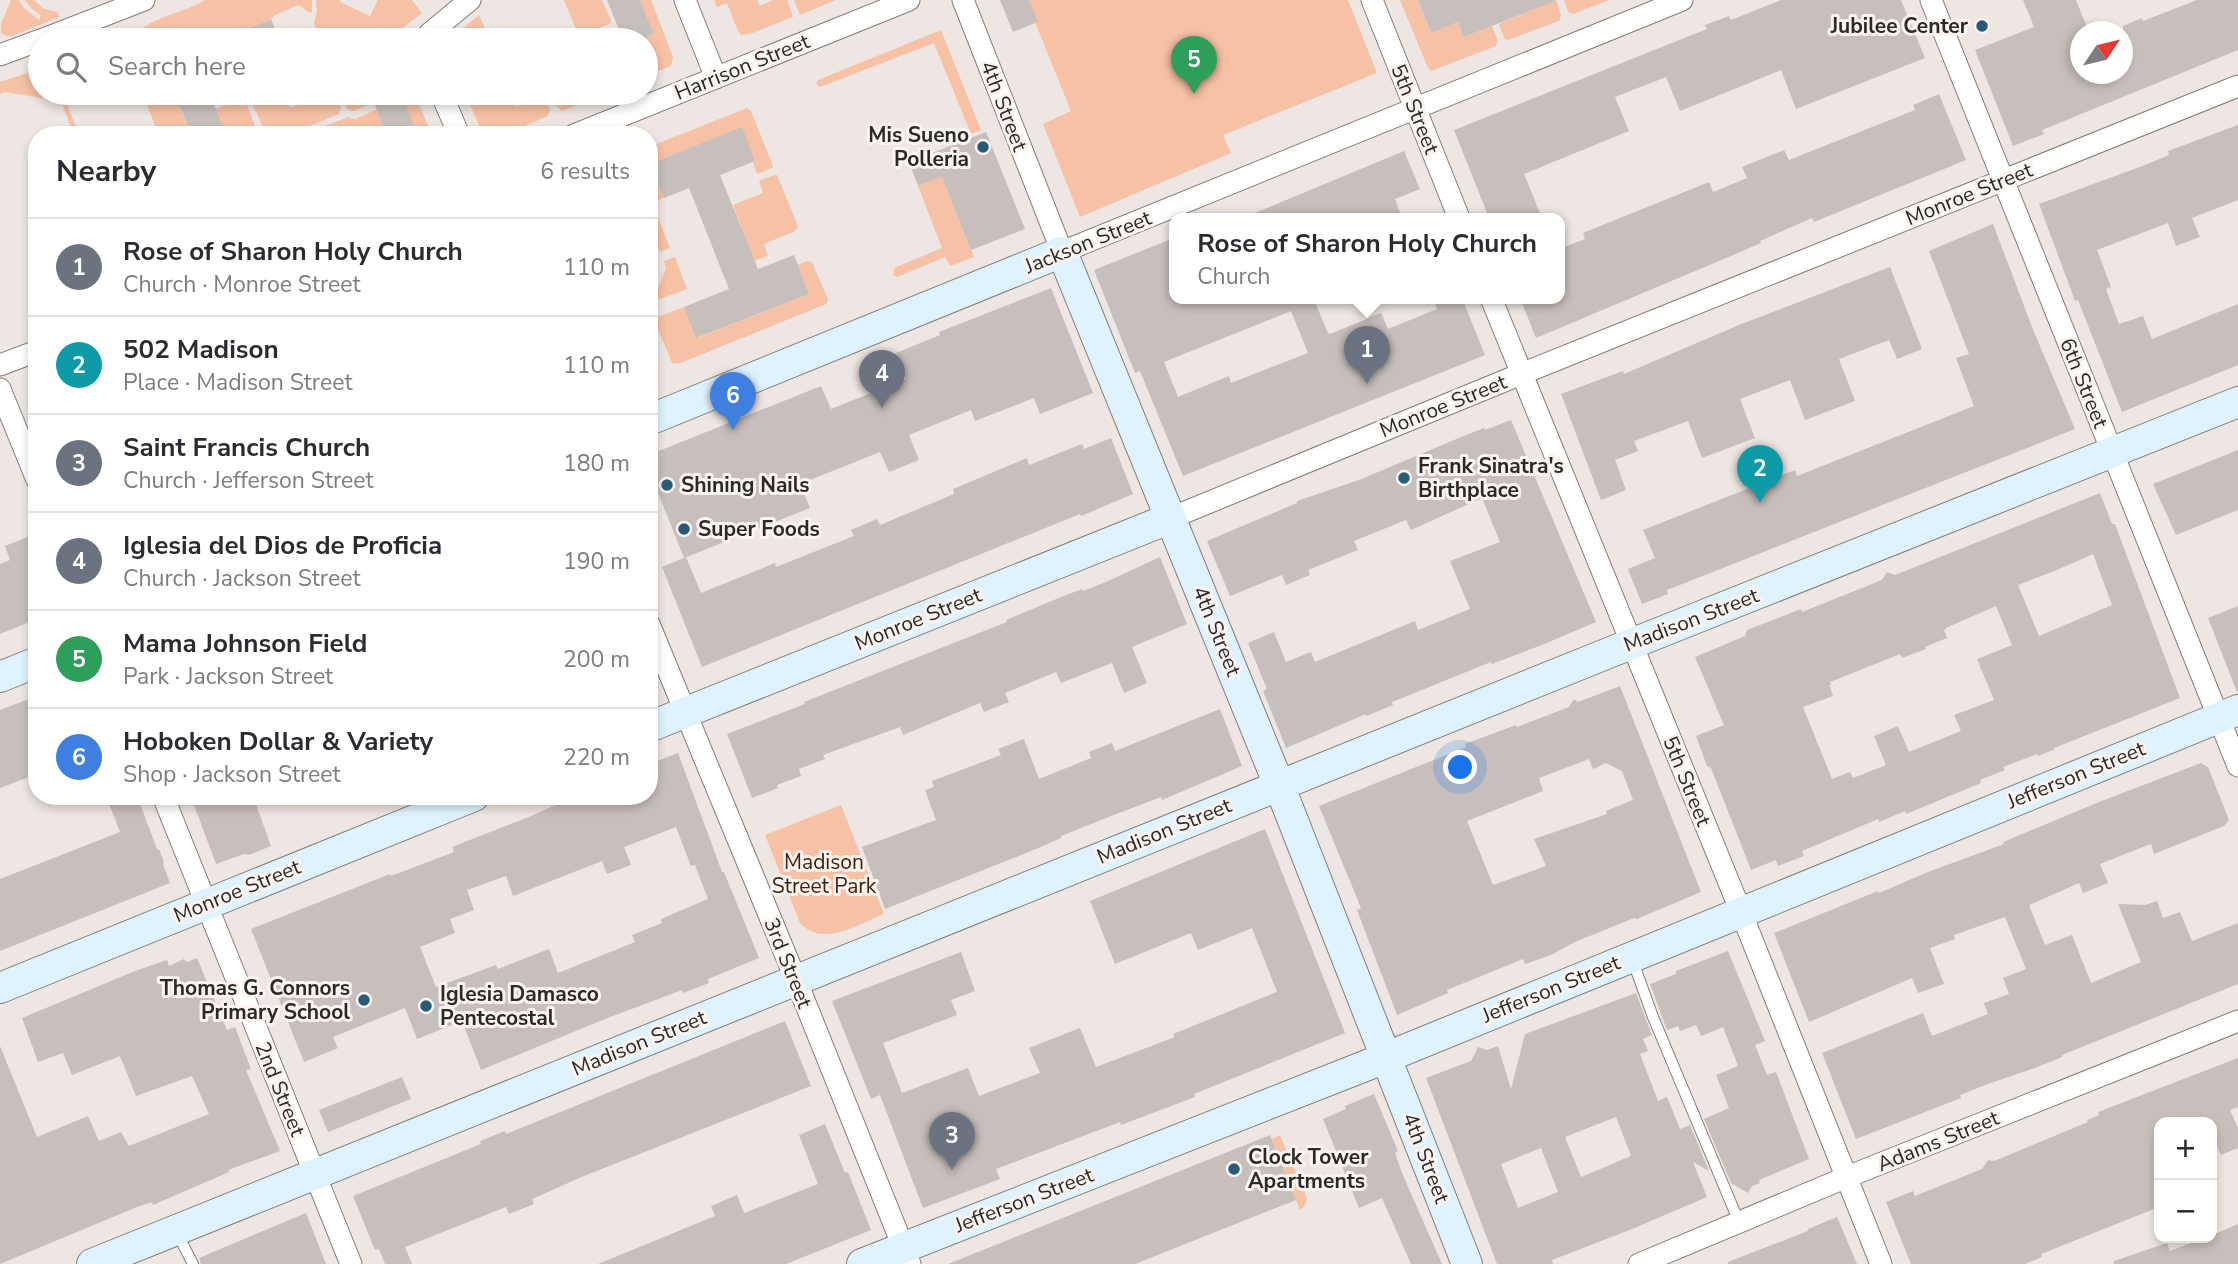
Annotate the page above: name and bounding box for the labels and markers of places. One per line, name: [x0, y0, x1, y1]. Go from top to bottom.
place label: Jubilee Center: [1830, 12, 1969, 40]
marker: Jubilee Center: [1974, 18, 1990, 34]
pin: 5: [1171, 36, 1217, 94]
place label: Mis Sueno Polleria: [868, 121, 969, 173]
marker: Mis Sueno Polleria: [975, 139, 991, 155]
pin: 1: [1344, 326, 1390, 384]
pin: 4: [859, 350, 905, 408]
pin: 6: [710, 372, 756, 430]
pin: 2: [1737, 445, 1783, 503]
place label: Frank Sinatra's Birthplace: [1418, 452, 1564, 504]
marker: Frank Sinatra's Birthplace: [1396, 470, 1412, 486]
place label: Shining Nails: [681, 471, 810, 499]
marker: Shining Nails: [659, 477, 675, 493]
place label: Super Foods: [698, 515, 820, 543]
marker: Super Foods: [676, 521, 692, 537]
place label: Thomas G. Connors Primary School: [160, 974, 350, 1026]
place label: Iglesia Damasco Pentecostal: [440, 980, 599, 1032]
marker: Thomas G. Connors Primary School: [356, 992, 372, 1008]
marker: Iglesia Damasco Pentecostal: [418, 998, 434, 1014]
pin: 3: [929, 1112, 975, 1170]
place label: Clock Tower Apartments: [1248, 1143, 1369, 1195]
marker: Clock Tower Apartments: [1226, 1161, 1242, 1177]

